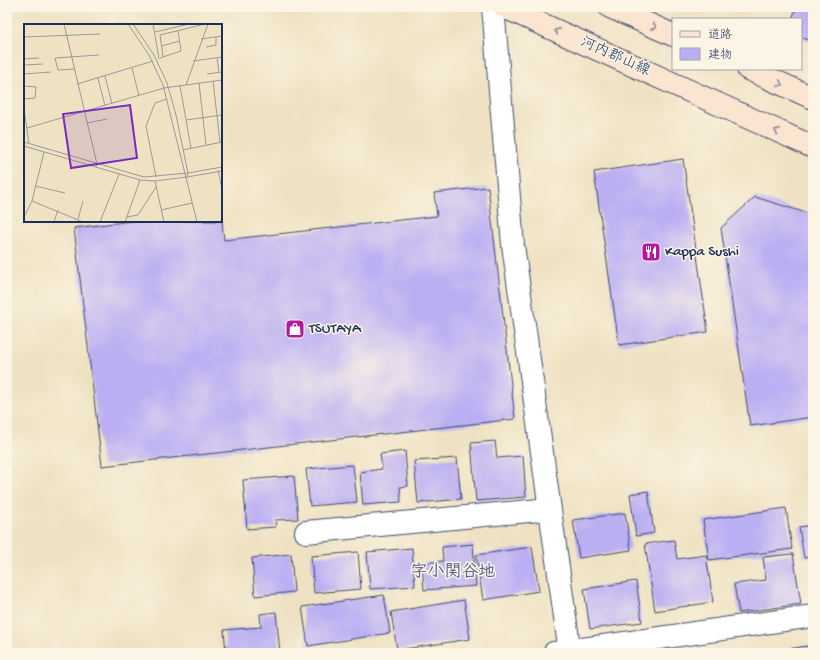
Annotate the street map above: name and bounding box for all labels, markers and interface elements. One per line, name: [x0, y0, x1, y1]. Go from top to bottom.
legend: [672, 18, 802, 70]
one-way arrow: [650, 22, 658, 30]
inset map: [24, 24, 222, 222]
one-way arrow: [554, 28, 562, 36]
text: 道路: [708, 28, 732, 43]
street label: 河内郡山線: [577, 33, 653, 80]
text: 建物: [708, 48, 732, 63]
one-way arrow: [777, 79, 784, 87]
one-way arrow: [774, 128, 782, 136]
restaurant icon: Kappa Sushi: [640, 241, 662, 263]
place label: Kappa Sushi: [665, 243, 739, 261]
shop icon: TSUTAYA: [284, 318, 306, 340]
place label: TSUTAYA: [308, 320, 362, 338]
district label: 字小関谷地: [411, 562, 496, 583]

